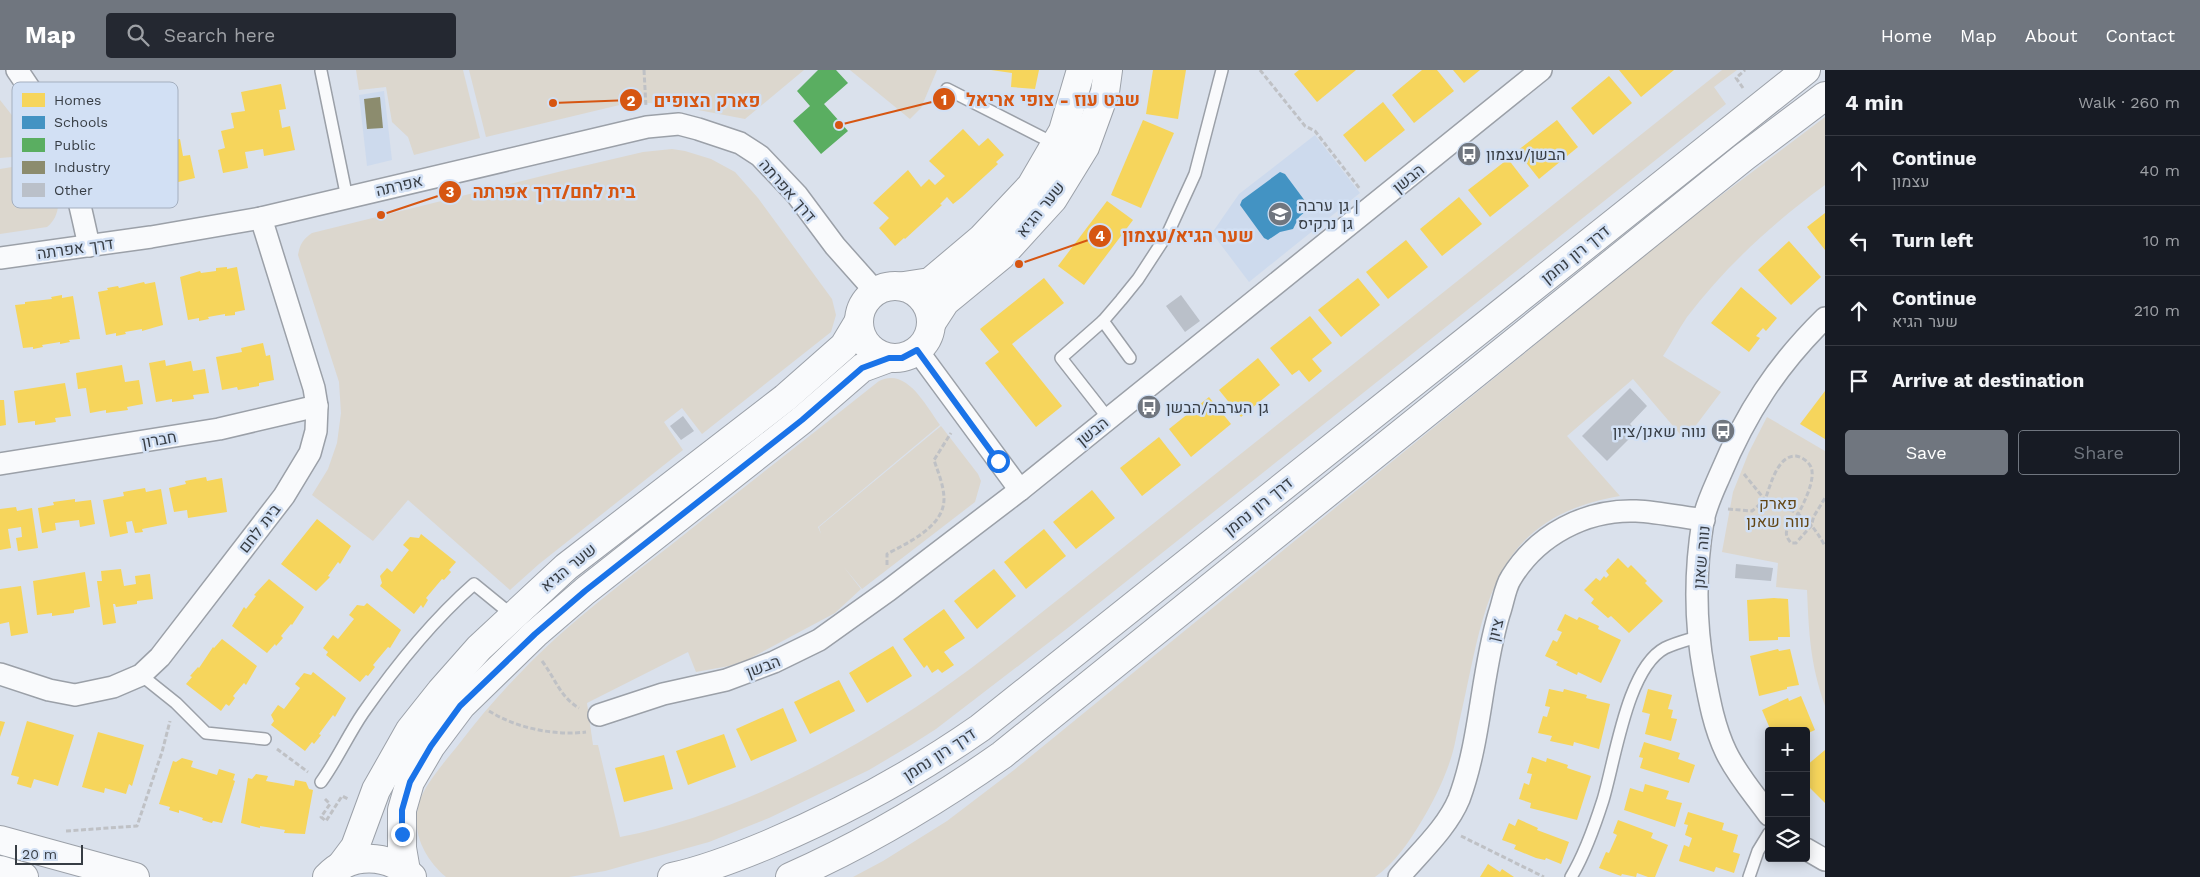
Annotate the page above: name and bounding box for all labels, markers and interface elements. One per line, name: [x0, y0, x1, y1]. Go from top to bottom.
search box: [106, 13, 456, 58]
text: Map: [25, 21, 76, 49]
icon: search: [124, 21, 152, 49]
text: Search here: [164, 24, 275, 47]
text: Home: [1881, 25, 1932, 46]
text: Map: [1960, 25, 1997, 46]
text: About: [2025, 25, 2077, 46]
text: Contact: [2105, 25, 2175, 46]
legend: [12, 82, 178, 208]
callout: שבט עוז - צופי אריאל: [931, 83, 1150, 116]
callout: פארק הצופים: [619, 84, 771, 117]
text: שבט עוז - צופי אריאל: [966, 89, 1140, 110]
text: פארק הצופים: [654, 90, 760, 111]
text: 4 min: [1845, 90, 1903, 115]
text: 1: [941, 91, 947, 109]
text: Homes: [54, 92, 101, 108]
text: 2: [627, 92, 636, 110]
text: Walk · 260 m: [2078, 93, 2180, 112]
text: Schools: [54, 114, 108, 130]
text: Public: [54, 137, 96, 153]
bus stop icon: הבשן/עצמון: [1456, 141, 1482, 167]
place label: הבשן/עצמון: [1486, 145, 1566, 164]
text: Continue: [1892, 147, 1976, 170]
street label: דרך אפרתה: [755, 155, 820, 226]
icon: ahead: [1845, 157, 1873, 185]
text: Industry: [54, 159, 111, 175]
street label: הבשן: [1389, 160, 1428, 197]
text: 40 m: [2140, 161, 2180, 180]
street label: אפרתה: [374, 171, 424, 200]
text: עצמון: [1892, 172, 1929, 191]
callout: בית לחם/דרך אפרתה: [438, 175, 646, 208]
street label: שער הגיא: [1012, 178, 1069, 241]
text: בית לחם/דרך אפרתה: [472, 181, 636, 202]
text: Other: [54, 182, 93, 198]
text: 3: [446, 183, 455, 201]
place label: גן ערבה | גן נרקיס: [1298, 196, 1359, 233]
school or university icon: גן ערבה | גן נרקיס: [1267, 201, 1293, 227]
callout: שער הגיא/עצמון: [1087, 220, 1264, 253]
street label: דרך רון נחמן: [1537, 221, 1613, 288]
text: שער הגיא/עצמון: [1122, 225, 1254, 246]
text: 4: [1095, 227, 1105, 245]
icon: left: [1845, 227, 1873, 255]
text: Turn left: [1892, 229, 1973, 252]
text: 10 m: [2143, 231, 2180, 250]
street label: דרך אפרתה: [36, 234, 115, 263]
text: Continue: [1892, 287, 1976, 310]
icon: ahead: [1845, 297, 1873, 325]
text: 210 m: [2134, 301, 2180, 320]
text: שער הגיא: [1892, 312, 1958, 331]
icon: arrive: [1845, 367, 1873, 395]
text: Arrive at destination: [1892, 369, 2084, 392]
bus stop icon: גן הערבה/הבשן: [1136, 394, 1162, 420]
place label: גן הערבה/הבשן: [1166, 398, 1269, 417]
street label: הבשן: [1073, 413, 1112, 450]
bus stop icon: נווה שאנן/ציון: [1710, 418, 1736, 444]
place label: נווה שאנן/ציון: [1613, 422, 1706, 441]
street label: חברון: [140, 427, 178, 452]
button: Save: [1845, 430, 2008, 475]
button: Share: [2018, 430, 2180, 475]
route start: [987, 450, 1010, 473]
street label: דרך רון נחמן: [1220, 473, 1296, 540]
park label: פארק נווה שאנן: [1746, 494, 1810, 531]
street label: בית לחם: [234, 500, 285, 557]
street label: נווה שאנן: [1689, 525, 1714, 589]
street label: שער הגיא: [537, 539, 600, 596]
street label: ציון: [1483, 616, 1508, 644]
street label: הבשן: [743, 651, 783, 682]
street label: דרך רון נחמן: [900, 724, 979, 785]
map controls: [1765, 727, 1810, 862]
button: +: [1765, 727, 1810, 772]
button: −: [1765, 772, 1810, 817]
button: layers: [1765, 817, 1810, 862]
route end: [391, 823, 414, 846]
scale bar: [15, 842, 82, 865]
text: 20 m: [22, 846, 57, 862]

